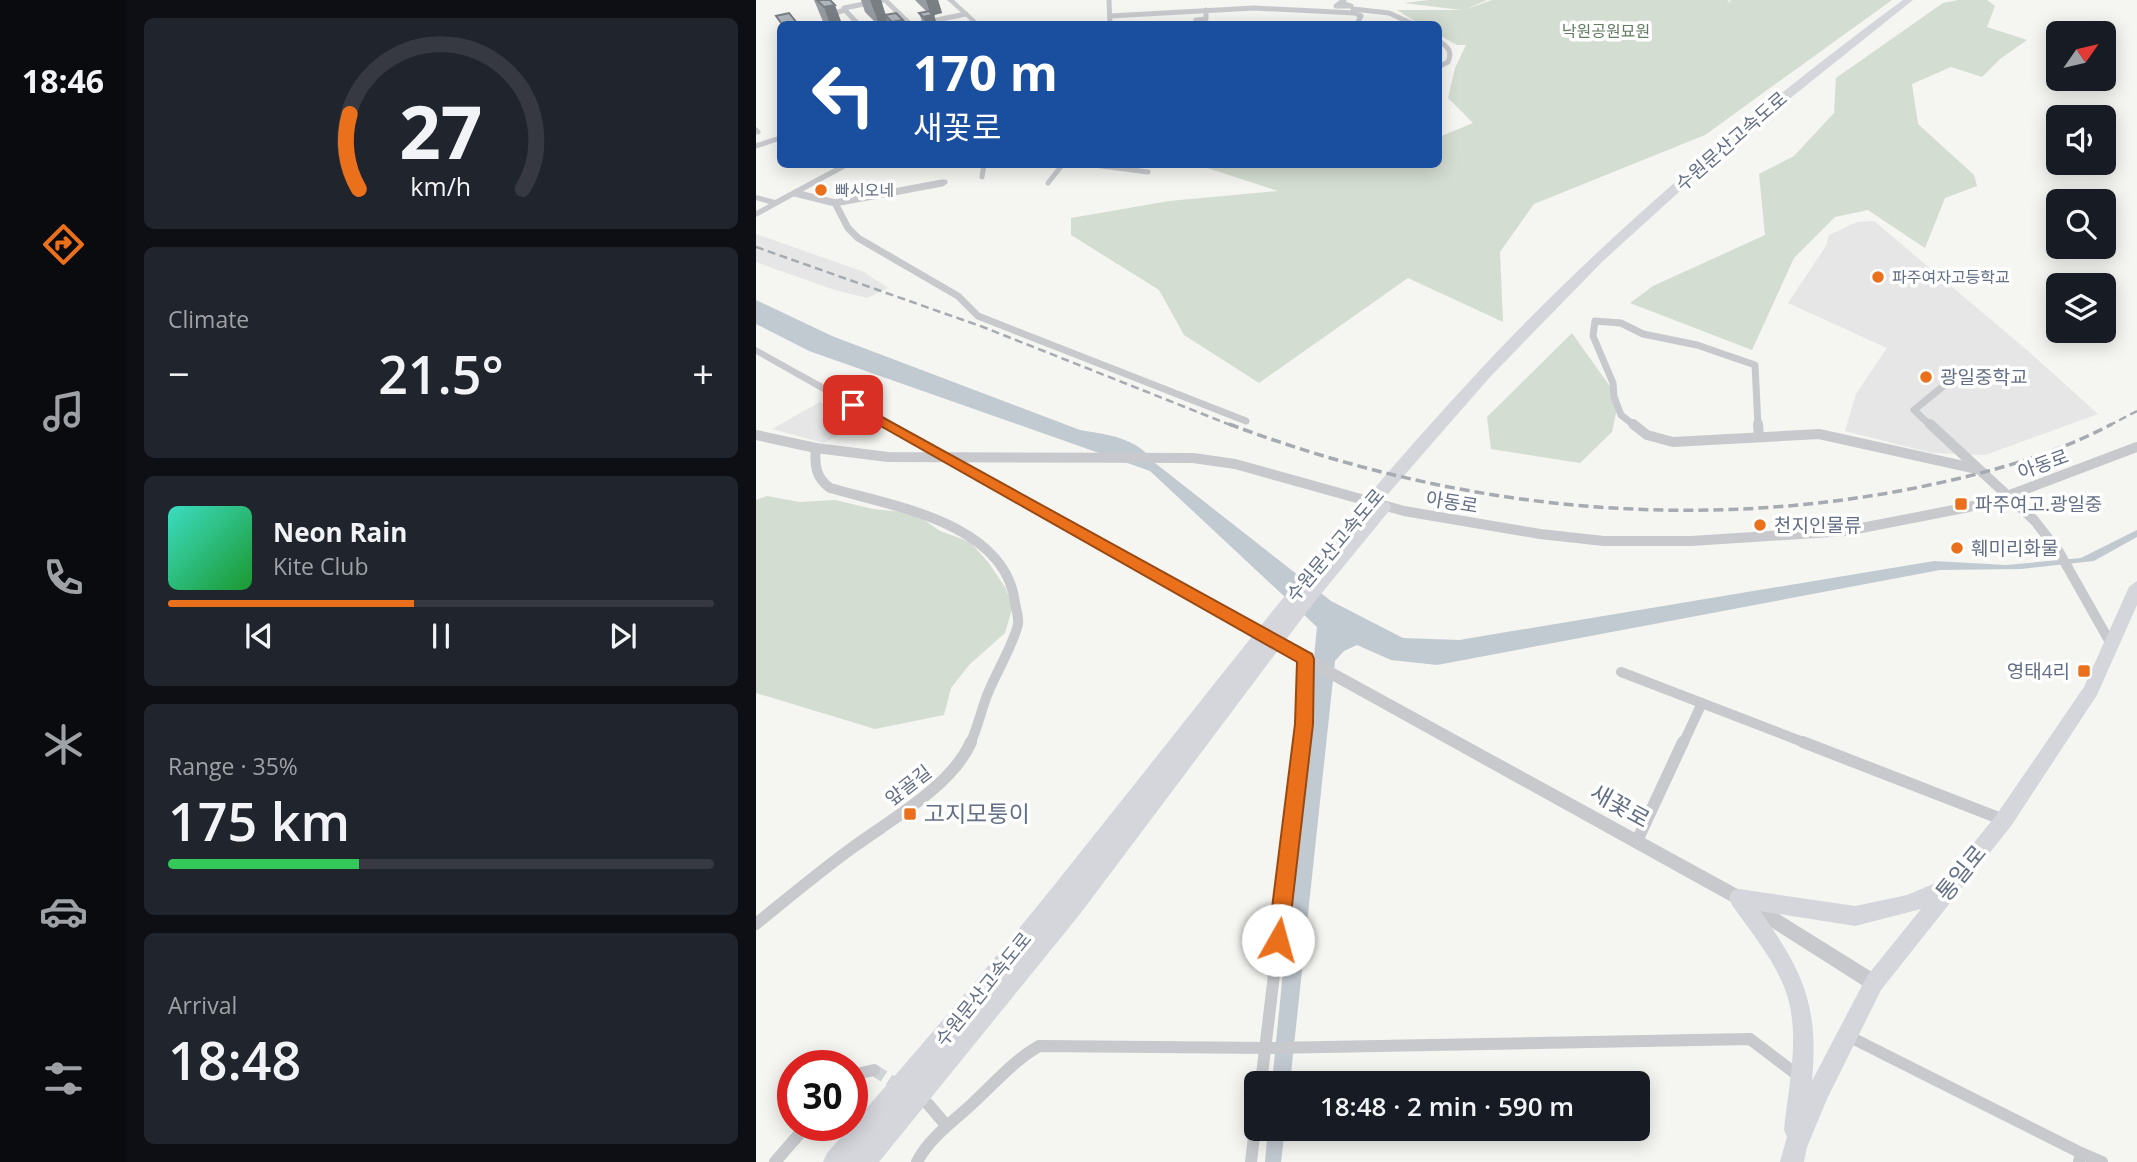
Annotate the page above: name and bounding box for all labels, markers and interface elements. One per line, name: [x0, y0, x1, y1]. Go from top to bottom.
park label: 낙원공원묘원: [1562, 20, 1650, 42]
north arrow: [2046, 21, 2116, 91]
map controls: [2046, 21, 2116, 343]
text: 170 m: [913, 39, 1058, 105]
icon: left: [798, 49, 889, 140]
text: 18:46: [22, 59, 104, 102]
text: 27: [399, 82, 483, 181]
street label: 수원문산고속도로: [1670, 85, 1792, 197]
text: 새꽃로: [913, 105, 1001, 148]
button: sound: [2046, 105, 2116, 175]
text: km/h: [411, 169, 471, 203]
place label: 빠시오네: [835, 179, 894, 201]
marker: 빠시오네: [813, 182, 829, 198]
button: search: [2046, 189, 2116, 259]
icon: directions: [39, 220, 88, 269]
place label: 파주여자고등학교: [1892, 266, 2010, 288]
marker: 파주여자고등학교: [1870, 269, 1886, 285]
button: layers: [2046, 273, 2116, 343]
text: Climate: [168, 303, 249, 335]
text: 21.5°: [378, 338, 504, 409]
text: −: [168, 347, 190, 399]
text: +: [692, 347, 714, 399]
place label: 광일중학교: [1940, 364, 2027, 390]
marker: 광일중학교: [1918, 369, 1934, 385]
pin: [823, 375, 883, 435]
icon: arrive: [834, 386, 872, 424]
icon: music: [39, 387, 88, 436]
street label: 아동로: [2014, 443, 2072, 485]
street label: 수원문산고속도로: [1280, 483, 1390, 607]
street label: 아동로: [1424, 485, 1480, 519]
place label: 파주여고.광일중: [1975, 491, 2102, 517]
marker: 파주여고.광일중: [1953, 496, 1969, 512]
place label: 천지인물류: [1774, 512, 1861, 538]
text: Neon Rain: [273, 514, 407, 550]
marker: 천지인물류: [1752, 517, 1768, 533]
place label: 훼미리화물: [1971, 535, 2058, 561]
marker: 훼미리화물: [1949, 540, 1965, 556]
text: Kite Club: [273, 550, 368, 582]
icon: phone: [39, 553, 88, 602]
icon: previous: [240, 617, 278, 655]
icon: pause: [422, 617, 460, 655]
icon: next: [604, 617, 642, 655]
place label: 영태4리: [2007, 658, 2070, 684]
marker: 영태4리: [2076, 663, 2092, 679]
icon: climate: [39, 720, 88, 769]
text: Range · 35%: [168, 750, 298, 782]
street label: 앞골길: [879, 759, 937, 811]
street label: 새꽃로: [1585, 776, 1656, 835]
text: 175 km: [168, 785, 350, 856]
place label: 고지모퉁이: [924, 797, 1030, 829]
marker: 고지모퉁이: [902, 806, 918, 822]
street label: 통일로: [1928, 838, 1993, 907]
icon: car: [39, 887, 88, 936]
position arrow: [1241, 903, 1315, 977]
street label: 수원문산고속도로: [929, 926, 1037, 1052]
text: Arrival: [168, 989, 237, 1021]
text: 18:48: [168, 1024, 301, 1095]
speed limit sign: 30: [777, 1050, 868, 1141]
icon: filters: [39, 1054, 88, 1103]
text: 18:48 · 2 min · 590 m: [1320, 1088, 1574, 1124]

